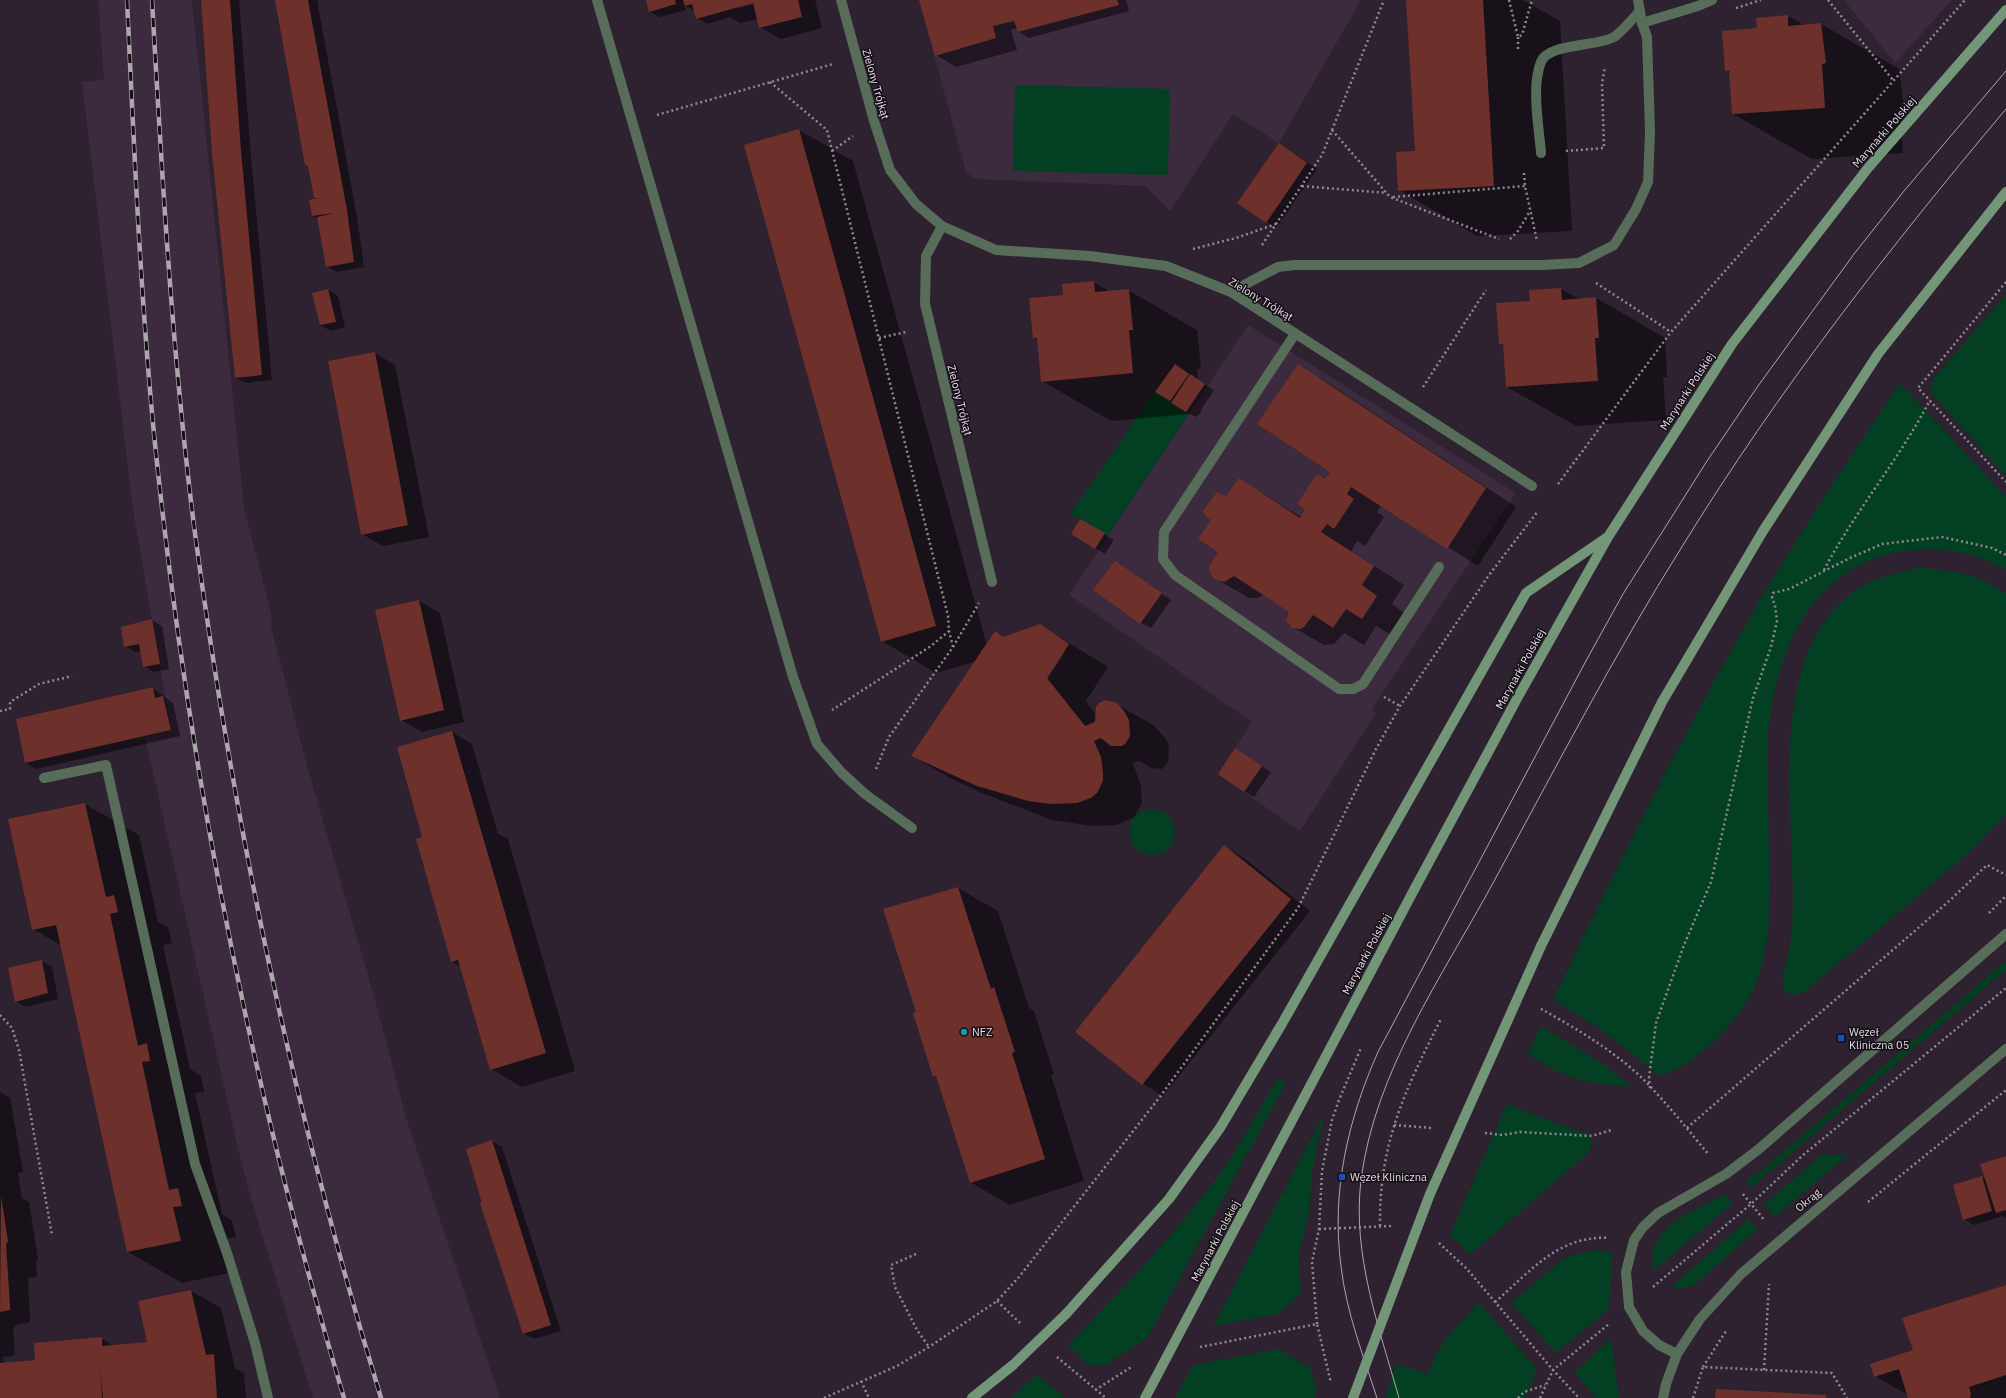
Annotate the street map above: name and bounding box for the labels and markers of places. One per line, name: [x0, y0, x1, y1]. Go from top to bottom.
place label: NFZ: [972, 1025, 992, 1039]
place label: Węzeł Kliniczna 05: [1849, 1025, 1909, 1052]
marker: NFZ: [959, 1027, 969, 1037]
marker: Węzeł Kliniczna 05: [1836, 1033, 1846, 1043]
place label: Węzeł Kliniczna: [1350, 1170, 1427, 1184]
marker: Węzeł Kliniczna: [1337, 1172, 1347, 1182]

